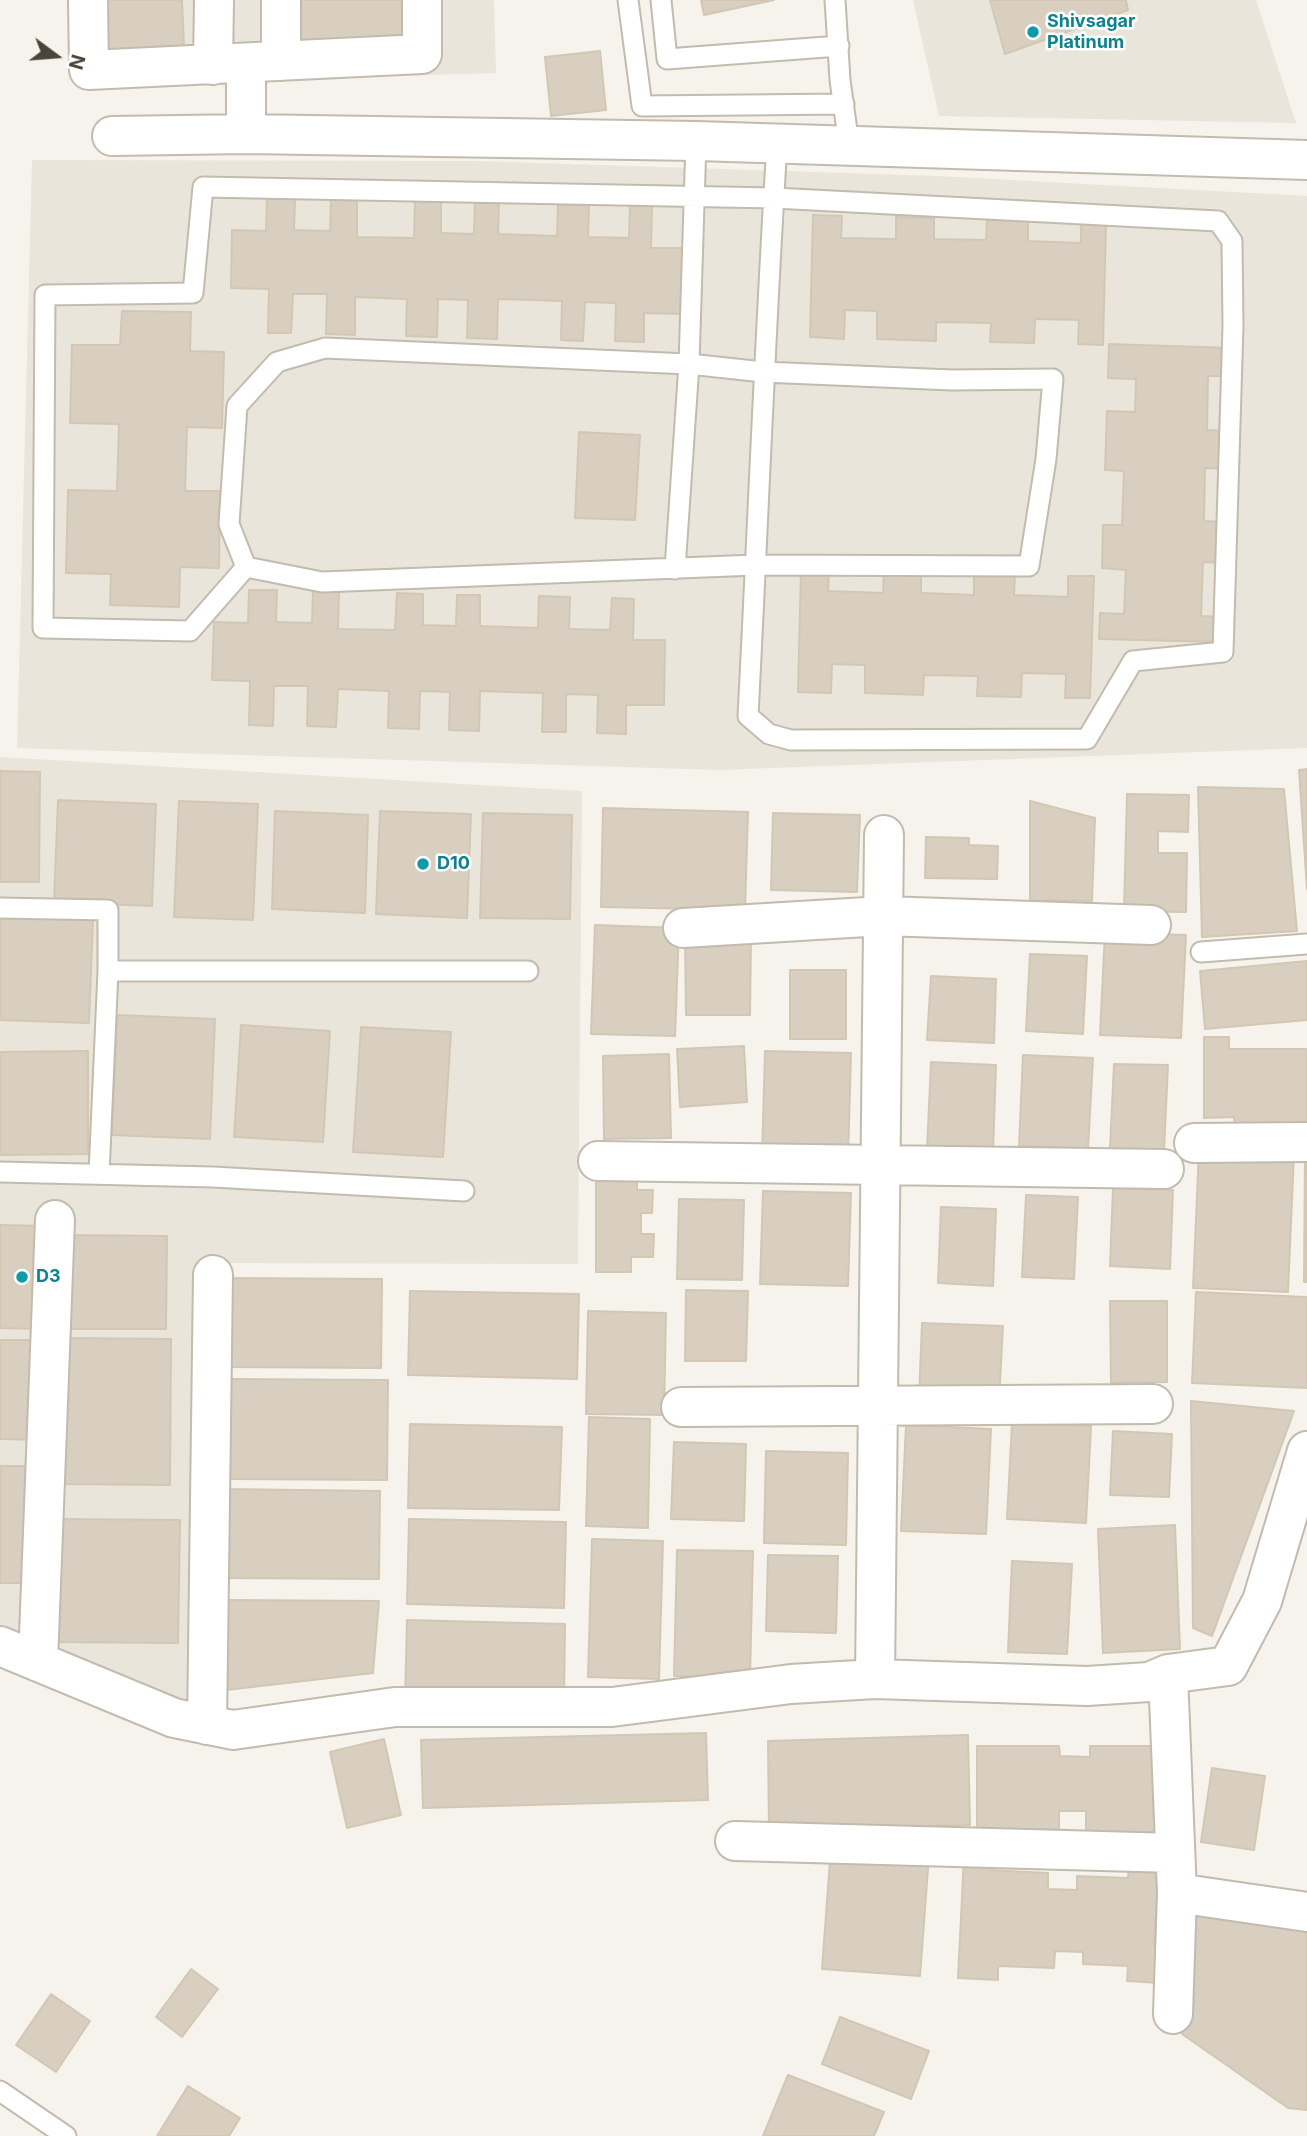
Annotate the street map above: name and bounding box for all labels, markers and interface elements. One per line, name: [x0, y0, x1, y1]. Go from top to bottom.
place label: Shivsagar Platinum: [1047, 11, 1135, 54]
north arrow: [21, 21, 91, 91]
marker: Shivsagar Platinum: [1025, 24, 1041, 40]
text: N: [64, 52, 90, 72]
place label: D10: [437, 853, 470, 875]
marker: D10: [415, 856, 431, 872]
place label: D3: [36, 1266, 61, 1288]
marker: D3: [14, 1269, 30, 1285]

